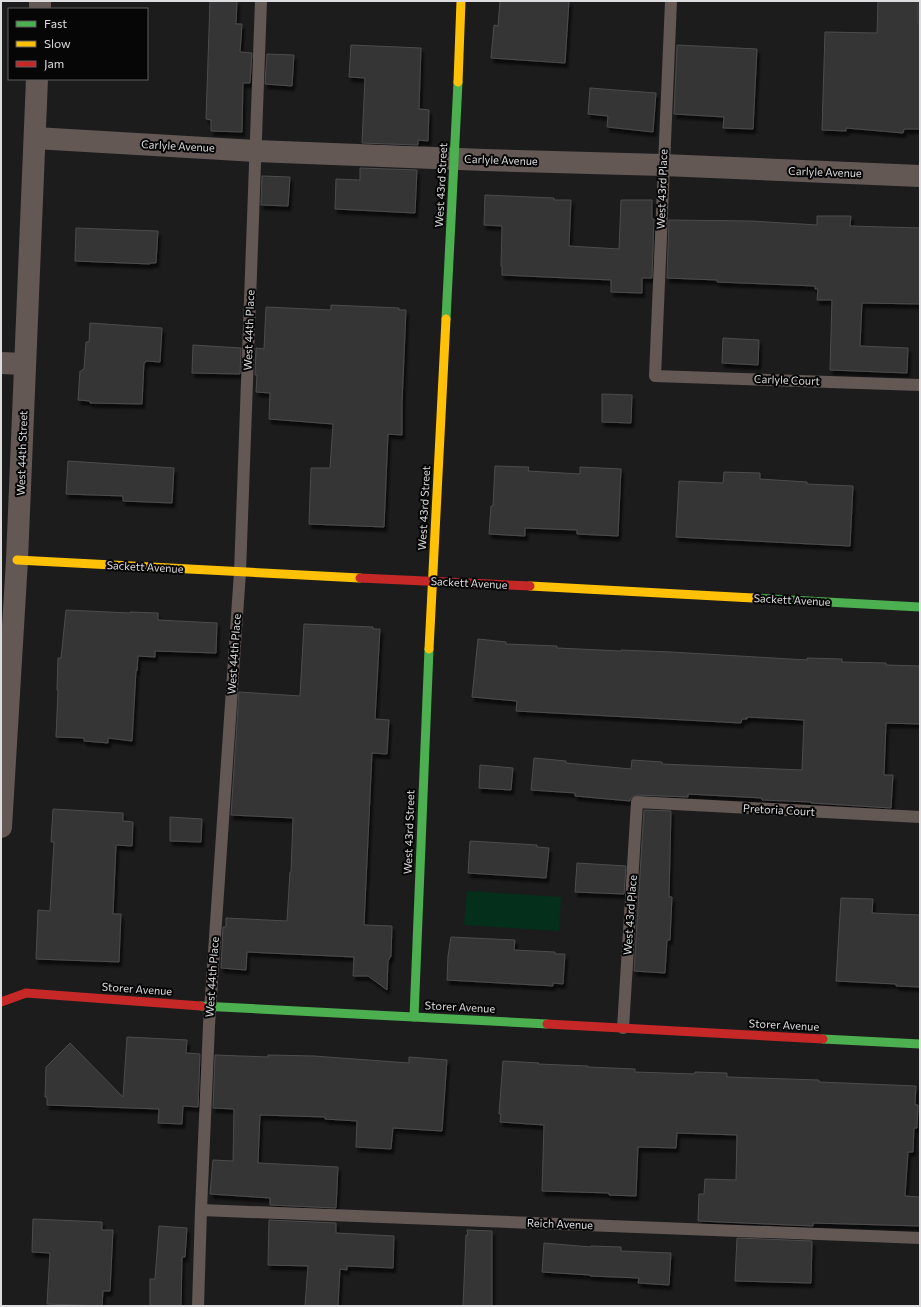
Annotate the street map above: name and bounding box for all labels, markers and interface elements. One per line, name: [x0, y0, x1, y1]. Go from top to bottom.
legend: [8, 8, 148, 80]
text: Fast: [44, 16, 67, 30]
text: Slow: [44, 36, 71, 50]
text: Jam: [44, 56, 64, 71]
street label: Carlyle Avenue: [141, 137, 215, 154]
street label: West 43rd Street: [432, 142, 449, 227]
street label: West 43rd Place: [654, 149, 669, 229]
street label: Carlyle Avenue: [464, 152, 538, 167]
street label: Carlyle Avenue: [788, 164, 862, 179]
street label: West 44th Place: [241, 289, 256, 371]
street label: Carlyle Court: [754, 372, 821, 387]
street label: West 44th Street: [14, 410, 29, 496]
street label: West 43rd Street: [415, 465, 432, 550]
street label: Sackett Avenue: [106, 558, 184, 575]
street label: Sackett Avenue: [430, 574, 508, 591]
street label: Sackett Avenue: [753, 591, 831, 608]
street label: West 44th Place: [224, 613, 243, 695]
street label: West 43rd Street: [401, 789, 416, 874]
street label: Pretoria Court: [743, 801, 816, 818]
street label: West 43rd Place: [620, 874, 639, 955]
street label: West 44th Place: [202, 936, 221, 1018]
street label: Storer Avenue: [101, 980, 173, 997]
street label: Storer Avenue: [424, 998, 496, 1015]
street label: Storer Avenue: [748, 1016, 820, 1033]
street label: Reich Avenue: [527, 1216, 593, 1231]

